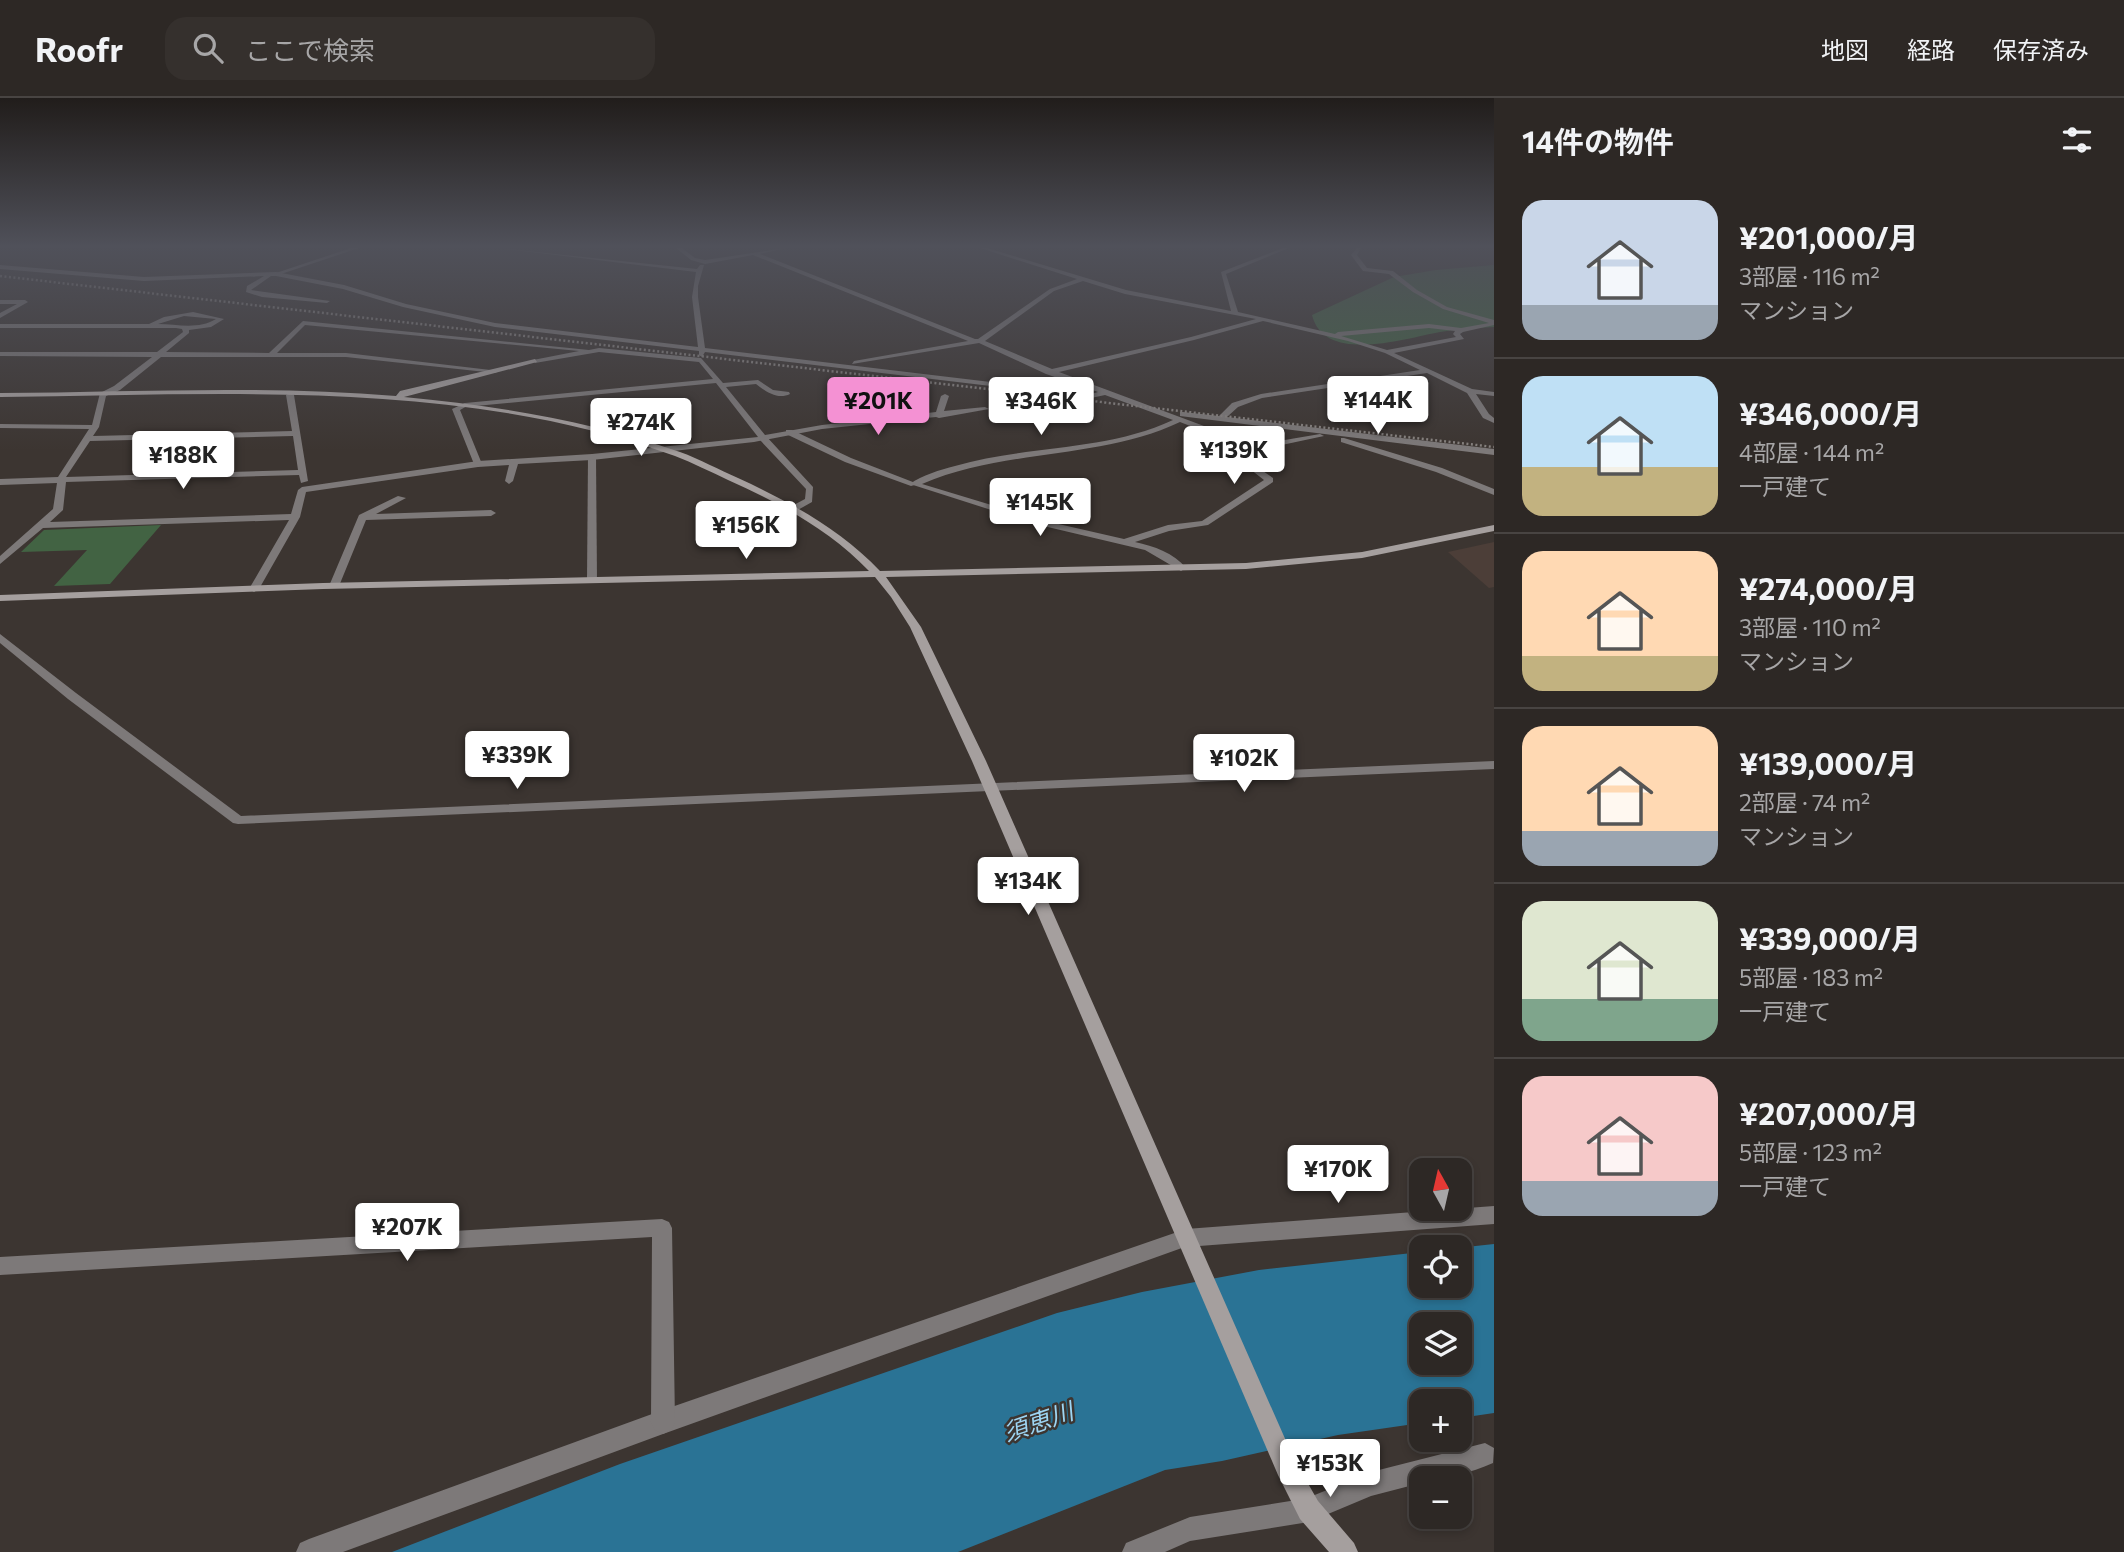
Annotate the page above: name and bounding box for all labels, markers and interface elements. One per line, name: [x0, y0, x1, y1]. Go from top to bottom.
search box: [165, 17, 655, 80]
text: Roofr: [35, 28, 123, 69]
icon: search: [189, 29, 227, 67]
text: ここで検索: [245, 34, 375, 65]
text: 地図: [1821, 35, 1869, 64]
text: 経路: [1907, 35, 1955, 64]
text: 保存済み: [1993, 35, 2089, 64]
icon: filters: [2058, 121, 2096, 159]
text: 14件の物件: [1522, 122, 1674, 159]
text: ¥201,000/月: [1739, 218, 1919, 255]
icon: home: [1578, 228, 1662, 312]
text: 3部屋 · 116 m²: [1739, 262, 1880, 290]
text: マンション: [1739, 296, 1854, 324]
pin: ¥144K: [1329, 376, 1427, 436]
pin: ¥201K: [829, 378, 927, 437]
pin: ¥346K: [992, 378, 1090, 437]
text: ¥144K: [1343, 385, 1413, 413]
text: ¥201K: [843, 386, 913, 414]
text: ¥346K: [1005, 386, 1077, 414]
text: ¥346,000/月: [1739, 394, 1922, 431]
pin: ¥274K: [592, 398, 690, 458]
icon: home: [1578, 404, 1662, 488]
text: ¥274K: [606, 407, 676, 435]
pin: ¥139K: [1185, 426, 1283, 486]
pin: ¥188K: [134, 432, 232, 491]
text: ¥139K: [1200, 435, 1268, 463]
text: 4部屋 · 144 m²: [1739, 438, 1884, 466]
text: ¥188K: [148, 440, 218, 468]
text: 一戸建て: [1739, 472, 1831, 500]
pin: ¥145K: [991, 478, 1089, 538]
text: ¥145K: [1006, 487, 1074, 515]
pin: ¥156K: [697, 502, 795, 561]
text: ¥156K: [712, 510, 780, 538]
text: ¥274,000/月: [1739, 569, 1918, 606]
icon: home: [1578, 579, 1662, 663]
text: 3部屋 · 110 m²: [1739, 613, 1881, 641]
text: マンション: [1739, 647, 1854, 675]
pin: ¥339K: [468, 732, 566, 791]
pin: ¥102K: [1195, 734, 1293, 794]
text: ¥339K: [481, 740, 553, 768]
text: ¥102K: [1209, 743, 1279, 771]
text: ¥139,000/月: [1739, 744, 1917, 781]
icon: home: [1578, 754, 1662, 838]
text: 2部屋 · 74 m²: [1739, 788, 1870, 816]
text: マンション: [1739, 822, 1854, 850]
pin: ¥134K: [979, 858, 1077, 917]
text: ¥134K: [994, 866, 1062, 894]
text: ¥339,000/月: [1739, 919, 1921, 956]
icon: home: [1578, 929, 1662, 1013]
text: 5部屋 · 183 m²: [1739, 963, 1883, 991]
text: 一戸建て: [1739, 997, 1831, 1025]
text: ¥207,000/月: [1739, 1094, 1919, 1131]
icon: home: [1578, 1104, 1662, 1188]
text: 5部屋 · 123 m²: [1739, 1138, 1882, 1166]
pin: ¥170K: [1289, 1146, 1387, 1205]
text: ¥170K: [1304, 1154, 1372, 1182]
north arrow: [1409, 1158, 1472, 1222]
map controls: [1409, 1158, 1472, 1529]
text: 一戸建て: [1739, 1172, 1831, 1200]
pin: ¥207K: [358, 1204, 456, 1263]
text: ¥207K: [371, 1212, 443, 1240]
button: locate: [1409, 1235, 1472, 1298]
button: layers: [1409, 1312, 1472, 1375]
button: +: [1409, 1389, 1472, 1452]
water label: 須恵川: [999, 1395, 1080, 1446]
pin: ¥153K: [1281, 1440, 1379, 1499]
text: ¥153K: [1296, 1448, 1364, 1476]
button: −: [1409, 1466, 1472, 1529]

